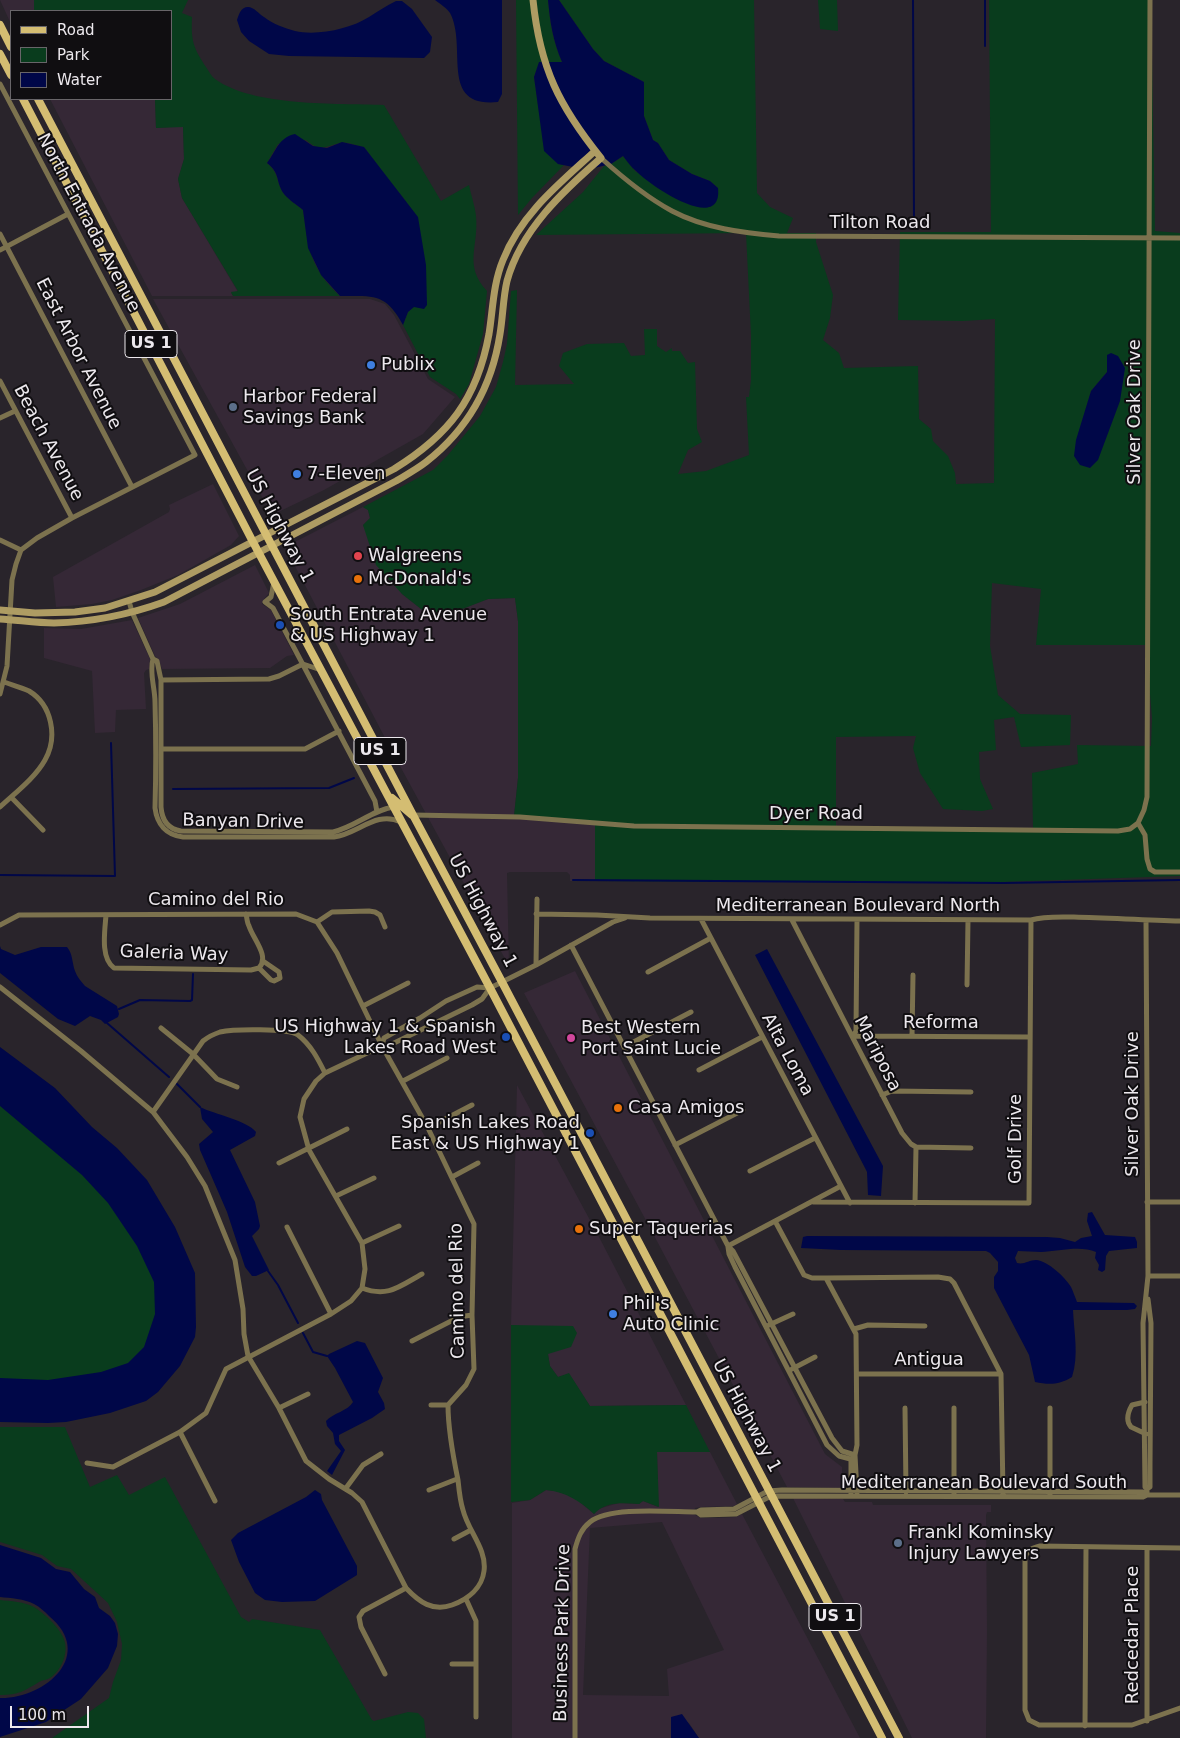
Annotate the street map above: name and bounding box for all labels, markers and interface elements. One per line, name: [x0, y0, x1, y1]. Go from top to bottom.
legend: [10, 10, 172, 100]
text: Road: [57, 21, 95, 39]
text: Park: [57, 46, 89, 64]
text: Water: [57, 71, 101, 89]
street label: North Entrada Avenue: [32, 130, 144, 316]
street label: Tilton Road: [830, 212, 930, 234]
street label: East Arbor Avenue: [31, 275, 125, 433]
road number: US 1: [125, 330, 177, 358]
street label: Silver Oak Drive: [1124, 339, 1146, 485]
place label: Publix: [381, 354, 435, 376]
marker: Publix: [365, 359, 377, 371]
street label: Beach Avenue: [8, 381, 88, 505]
place label: Harbor Federal Savings Bank: [243, 386, 377, 428]
marker: Harbor Federal Savings Bank: [227, 401, 239, 413]
place label: 7-Eleven: [307, 463, 386, 485]
street label: US Highway 1: [240, 466, 318, 586]
marker: 7-Eleven: [291, 468, 303, 480]
place label: Walgreens: [368, 545, 462, 567]
marker: Walgreens: [352, 550, 364, 562]
place label: McDonald's: [368, 568, 471, 590]
marker: McDonald's: [352, 573, 364, 585]
place label: South Entrata Avenue & US Highway 1: [290, 604, 487, 646]
marker: South Entrata Avenue & US Highway 1: [274, 619, 286, 631]
road number: US 1: [354, 738, 406, 764]
street label: Dyer Road: [769, 803, 863, 825]
street label: Banyan Drive: [182, 810, 304, 834]
street label: US Highway 1: [443, 851, 521, 971]
street label: Camino del Rio: [148, 889, 284, 911]
street label: Mediterranean Boulevard North: [716, 895, 1000, 917]
street label: Galeria Way: [119, 941, 229, 967]
street label: Alta Loma: [756, 1010, 818, 1100]
street label: Reforma: [903, 1012, 979, 1034]
street label: Mariposa: [849, 1013, 905, 1095]
place label: US Highway 1 & Spanish Lakes Road West: [274, 1016, 496, 1058]
place label: Best Western Port Saint Lucie: [581, 1017, 721, 1060]
marker: US Highway 1 & Spanish Lakes Road West: [500, 1031, 512, 1043]
street label: Silver Oak Drive: [1122, 1031, 1144, 1177]
marker: Best Western Port Saint Lucie: [565, 1032, 577, 1044]
street label: Golf Drive: [1005, 1094, 1027, 1184]
place label: Casa Amigos: [628, 1097, 744, 1119]
marker: Casa Amigos: [612, 1102, 624, 1114]
place label: Spanish Lakes Road East & US Highway 1: [390, 1112, 580, 1154]
marker: Spanish Lakes Road East & US Highway 1: [584, 1127, 596, 1139]
place label: Super Taquerias: [589, 1218, 733, 1240]
street label: Camino del Rio: [446, 1223, 470, 1359]
marker: Super Taquerias: [573, 1223, 585, 1235]
place label: Phil's Auto Clinic: [623, 1293, 719, 1336]
marker: Phil's Auto Clinic: [607, 1308, 619, 1320]
street label: Antigua: [894, 1349, 964, 1371]
street label: US Highway 1: [707, 1356, 785, 1476]
street label: Mediterranean Boulevard South: [841, 1472, 1127, 1494]
place label: Frankl Kominsky Injury Lawyers: [908, 1522, 1054, 1565]
marker: Frankl Kominsky Injury Lawyers: [892, 1537, 904, 1549]
street label: Business Park Drive: [551, 1544, 575, 1722]
street label: Redcedar Place: [1122, 1566, 1144, 1704]
road number: US 1: [809, 1604, 861, 1630]
scale bar: [12, 1696, 91, 1728]
text: 100 m: [18, 1706, 66, 1724]

